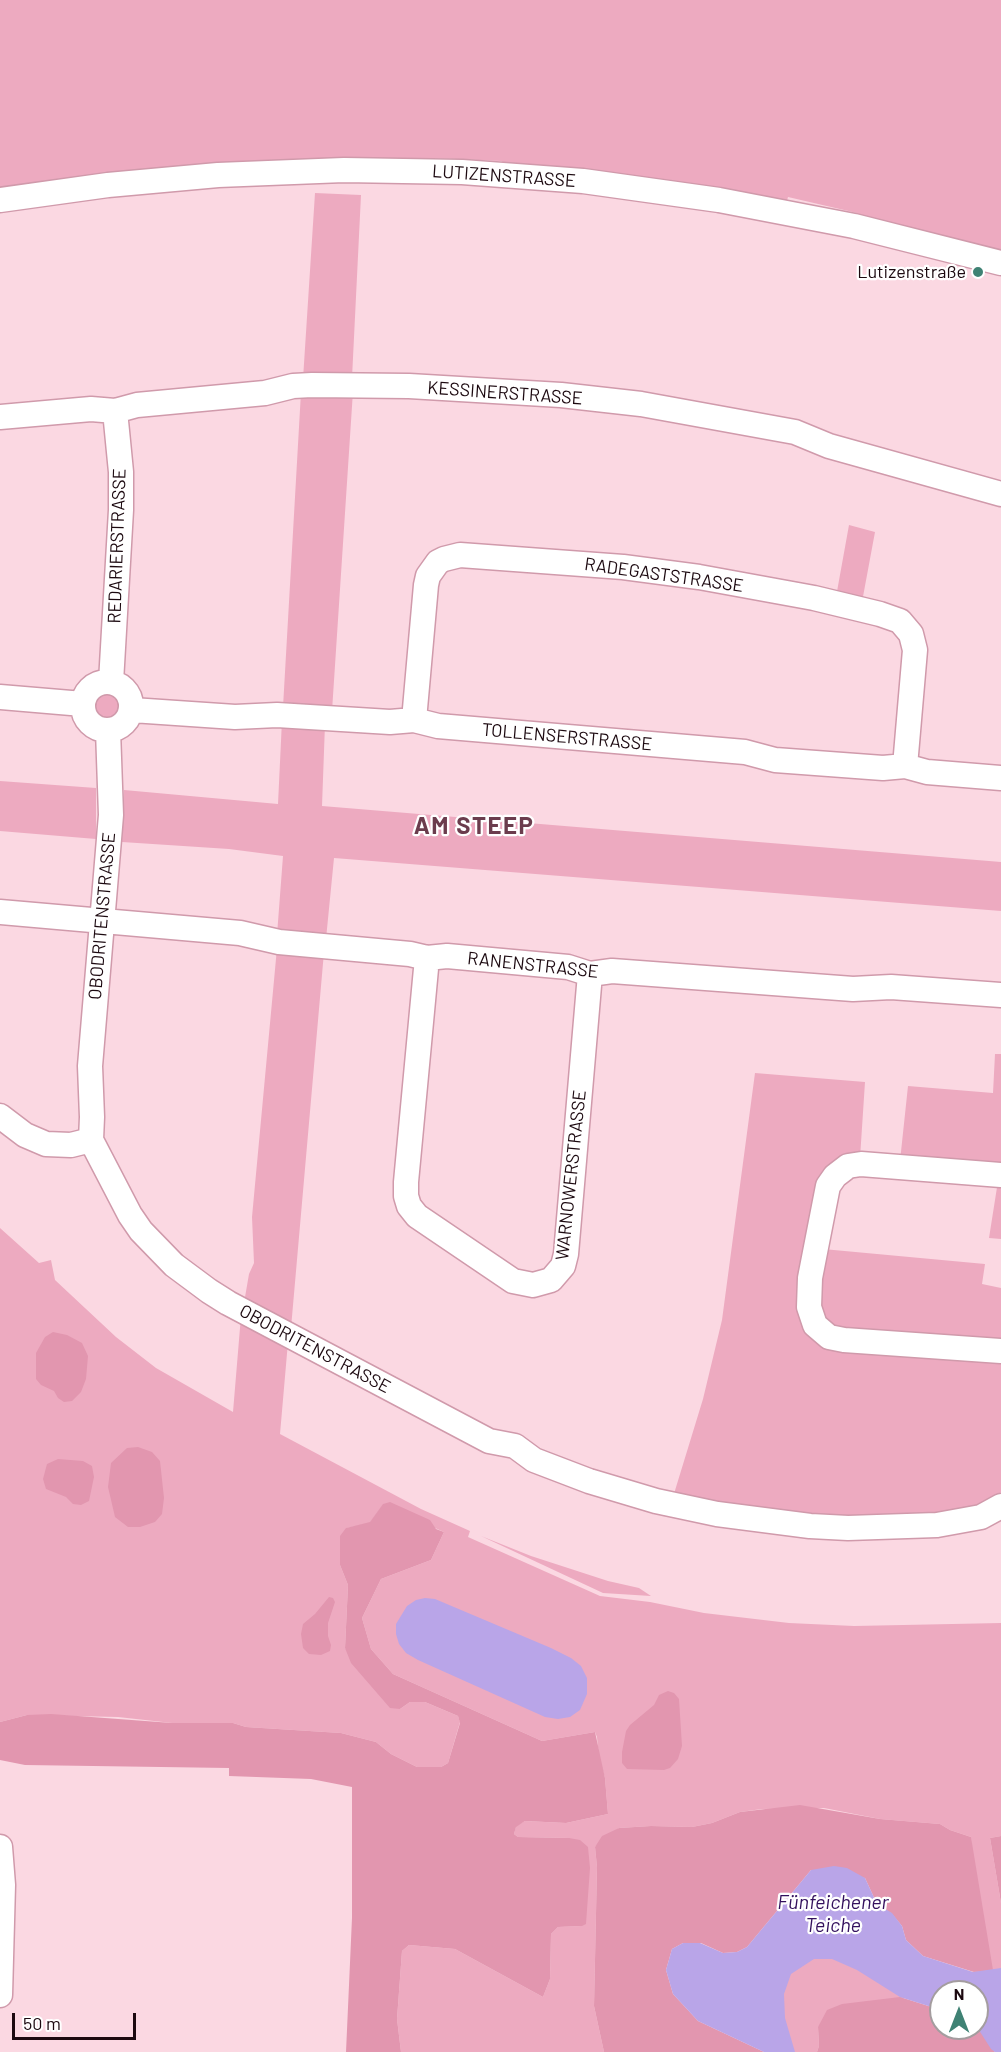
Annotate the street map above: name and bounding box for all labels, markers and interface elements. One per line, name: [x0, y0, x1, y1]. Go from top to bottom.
street label: LUTIZENSTRASSE: [431, 160, 577, 192]
place label: Lutizenstraße: [857, 261, 966, 283]
marker: Lutizenstraße: [971, 265, 985, 279]
street label: KESSINERSTRASSE: [427, 377, 583, 409]
street label: REDARIERSTRASSE: [103, 468, 131, 624]
street label: RADEGASTSTRASSE: [583, 553, 745, 597]
street label: TOLLENSERSTRASSE: [481, 719, 653, 755]
district label: AM STEEP: [414, 812, 534, 840]
street label: OBODRITENSTRASSE: [84, 831, 120, 1001]
street label: RANENSTRASSE: [466, 947, 600, 983]
street label: WARNOWERSTRASSE: [551, 1089, 591, 1261]
street label: OBODRITENSTRASSE: [236, 1300, 394, 1398]
water label: Fünfeichener Teiche: [777, 1890, 889, 1937]
north arrow: [929, 1980, 989, 2040]
text: N: [954, 1984, 964, 2003]
scale bar: [15, 2001, 140, 2039]
text: 50 m: [23, 2012, 61, 2034]

